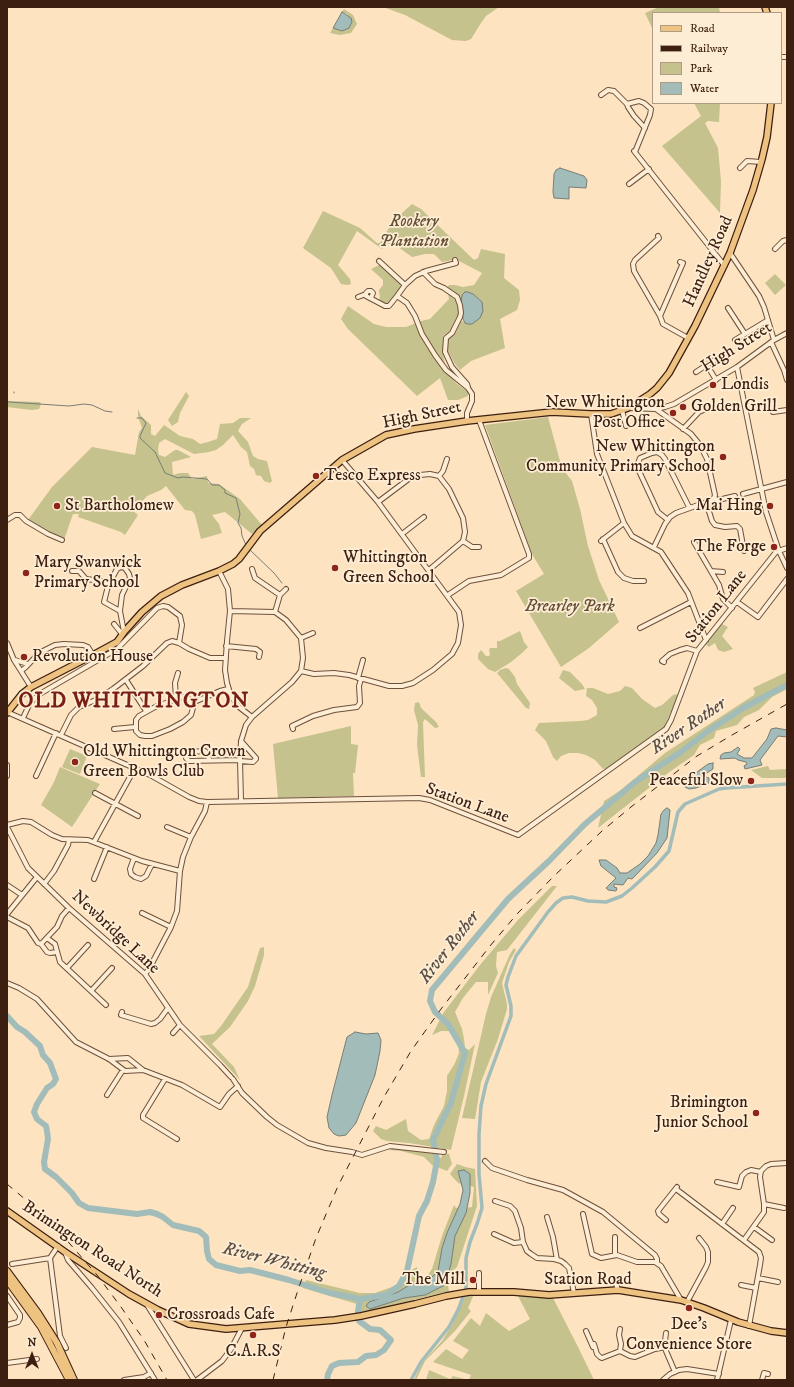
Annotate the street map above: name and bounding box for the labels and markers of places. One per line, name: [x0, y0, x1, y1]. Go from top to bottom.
place label: Londis: [721, 375, 769, 395]
marker: Londis: [708, 380, 718, 390]
place label: New Whittington Post Office: [546, 393, 665, 433]
place label: Golden Grill: [691, 397, 777, 417]
marker: Golden Grill: [678, 402, 688, 412]
marker: New Whittington Post Office: [668, 408, 678, 418]
place label: New Whittington Community Primary School: [526, 437, 715, 477]
marker: New Whittington Community Primary School: [718, 452, 728, 462]
place label: Tesco Express: [324, 466, 421, 486]
marker: Tesco Express: [311, 471, 321, 481]
place label: St Bartholomew: [65, 496, 174, 516]
place label: Mai Hing: [695, 496, 762, 516]
marker: St Bartholomew: [52, 501, 62, 511]
marker: Mai Hing: [765, 501, 775, 511]
place label: The Forge: [694, 537, 766, 557]
marker: The Forge: [769, 542, 779, 552]
place label: Whittington Green School: [343, 548, 434, 588]
place label: Mary Swanwick Primary School: [34, 553, 141, 593]
marker: Whittington Green School: [330, 563, 340, 573]
marker: Mary Swanwick Primary School: [21, 568, 31, 578]
place label: Revolution House: [32, 647, 153, 667]
marker: Revolution House: [19, 652, 29, 662]
place label: Old Whittington Crown Green Bowls Club: [83, 742, 246, 782]
marker: Old Whittington Crown Green Bowls Club: [70, 757, 80, 767]
place label: Peaceful Slow: [649, 771, 743, 791]
marker: Peaceful Slow: [746, 776, 756, 786]
place label: Brimington Junior School: [655, 1093, 748, 1133]
marker: Brimington Junior School: [751, 1108, 761, 1118]
place label: The Mill: [402, 1270, 465, 1290]
marker: The Mill: [468, 1275, 478, 1285]
marker: Dee's Convenience Store: [684, 1303, 694, 1313]
place label: Crossroads Cafe: [167, 1305, 275, 1325]
marker: Crossroads Cafe: [154, 1310, 164, 1320]
place label: Dee's Convenience Store: [626, 1315, 752, 1355]
marker: C.A.R.S: [248, 1330, 258, 1340]
place label: C.A.R.S: [225, 1342, 281, 1362]

